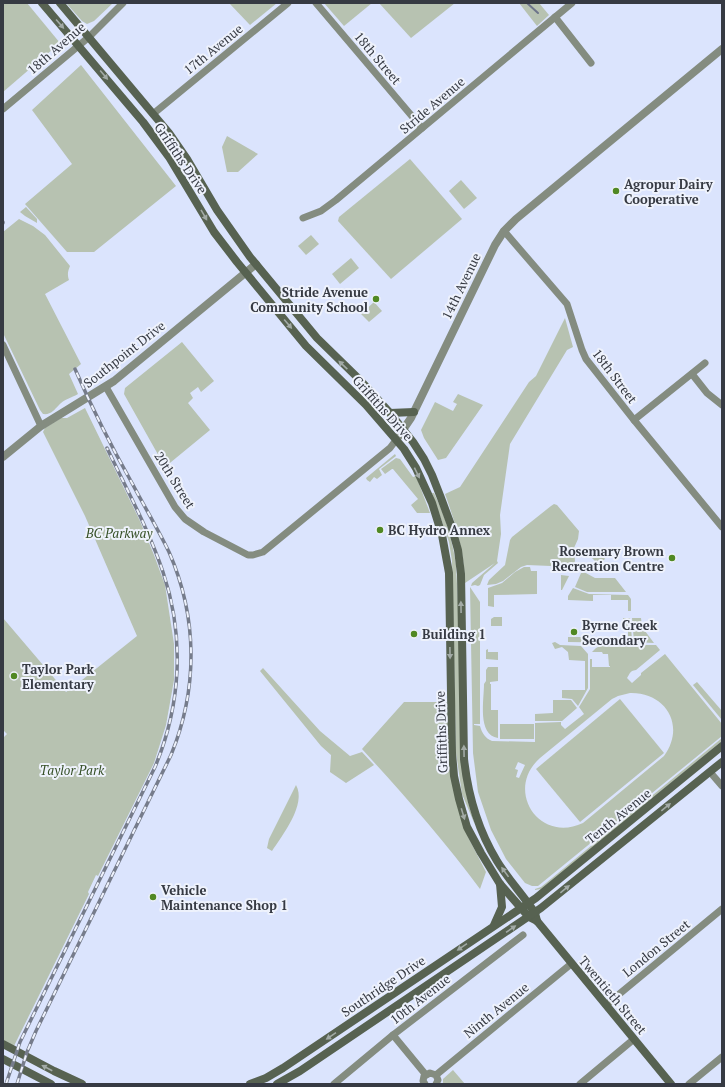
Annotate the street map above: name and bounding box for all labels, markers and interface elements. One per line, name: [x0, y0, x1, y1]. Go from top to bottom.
street label: 18th Avenue: [23, 18, 89, 78]
one-way arrow: [56, 19, 65, 30]
street label: 17th Avenue: [180, 20, 246, 78]
street label: 18th Street: [350, 28, 406, 88]
one-way arrow: [99, 70, 108, 81]
street label: Stride Avenue: [396, 72, 468, 138]
street label: Griffiths Drive: [151, 119, 211, 197]
place label: Agropur Dairy Cooperative: [624, 175, 714, 208]
marker: Agropur Dairy Cooperative: [611, 186, 621, 196]
one-way arrow: [200, 209, 207, 221]
street label: 14th Avenue: [437, 250, 485, 322]
place label: Stride Avenue Community School: [250, 283, 368, 316]
marker: Stride Avenue Community School: [371, 294, 381, 304]
street label: Southpoint Drive: [79, 316, 169, 392]
one-way arrow: [284, 319, 292, 330]
street label: 18th Street: [589, 345, 642, 407]
one-way arrow: [338, 360, 348, 370]
street label: Griffiths Drive: [349, 371, 417, 445]
street label: 20th Street: [150, 448, 200, 512]
one-way arrow: [414, 467, 421, 478]
place label: BC Hydro Annex: [388, 521, 491, 539]
park label: BC Parkway: [85, 524, 153, 542]
marker: BC Hydro Annex: [375, 525, 385, 535]
place label: Rosemary Brown Recreation Centre: [552, 542, 665, 575]
marker: Rosemary Brown Recreation Centre: [667, 553, 677, 563]
one-way arrow: [458, 601, 465, 613]
place label: Byrne Creek Secondary: [582, 616, 658, 649]
place label: Building 1: [422, 625, 486, 643]
marker: Byrne Creek Secondary: [569, 627, 579, 637]
marker: Building 1: [409, 629, 419, 639]
one-way arrow: [447, 647, 453, 660]
place label: Taylor Park Elementary: [22, 660, 95, 693]
marker: Taylor Park Elementary: [9, 671, 19, 681]
street label: Griffiths Drive: [431, 691, 451, 773]
one-way arrow: [461, 744, 467, 757]
park label: Taylor Park: [40, 761, 105, 779]
street label: Tenth Avenue: [581, 784, 655, 848]
one-way arrow: [661, 803, 672, 812]
one-way arrow: [460, 808, 466, 820]
one-way arrow: [501, 867, 509, 877]
place label: Vehicle Maintenance Shop 1: [161, 881, 288, 914]
one-way arrow: [560, 884, 571, 893]
marker: Vehicle Maintenance Shop 1: [148, 892, 158, 902]
street label: London Street: [618, 915, 694, 981]
one-way arrow: [506, 925, 516, 933]
one-way arrow: [457, 943, 467, 951]
street label: Southridge Drive: [337, 951, 429, 1021]
street label: Twentieth Street: [575, 952, 651, 1038]
street label: 10th Avenue: [386, 970, 454, 1028]
street label: Ninth Avenue: [460, 978, 532, 1042]
one-way arrow: [326, 1032, 336, 1040]
one-way arrow: [41, 1064, 52, 1071]

